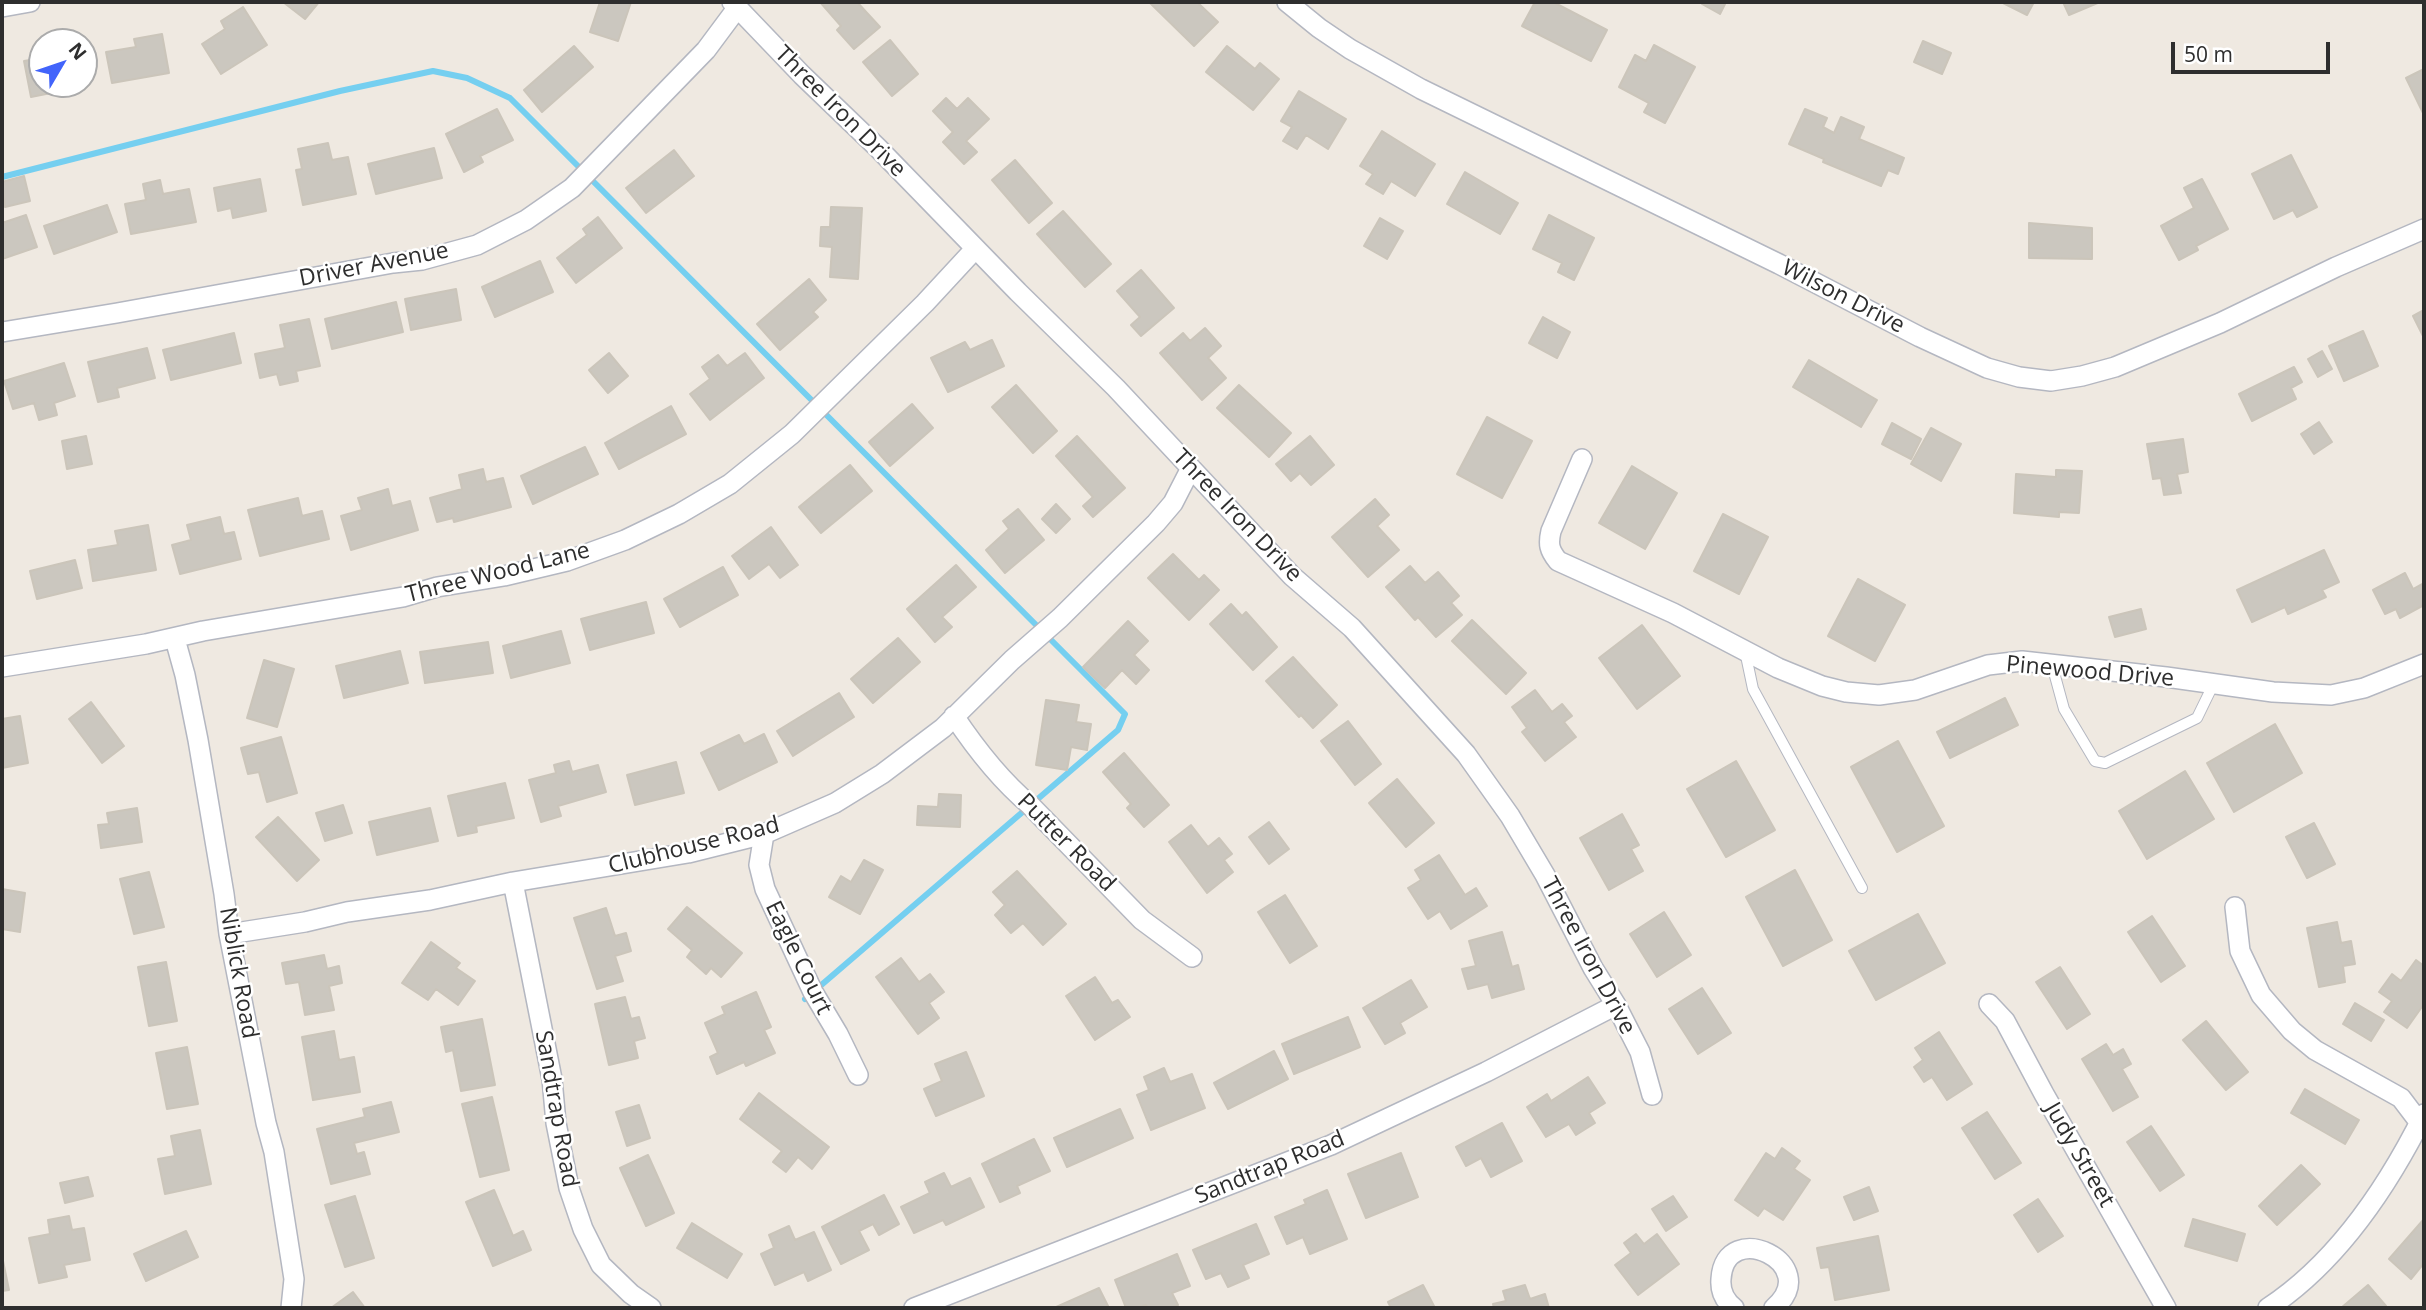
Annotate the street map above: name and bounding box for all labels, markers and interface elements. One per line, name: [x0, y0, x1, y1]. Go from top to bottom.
north arrow: [28, 28, 98, 98]
scale bar: [2174, 28, 2333, 72]
text: N: [63, 37, 93, 65]
text: 50 m: [2184, 40, 2233, 68]
street label: Three Iron Drive: [769, 41, 911, 183]
street label: Driver Avenue: [297, 237, 451, 293]
street label: Wilson Drive: [1777, 254, 1909, 340]
street label: Three Iron Drive: [1167, 444, 1307, 588]
street label: Three Wood Lane: [403, 537, 593, 609]
street label: Pinewood Drive: [2005, 651, 2175, 693]
street label: Putter Road: [1011, 788, 1121, 898]
street label: Clubhouse Road: [606, 811, 782, 881]
street label: Three Iron Drive: [1535, 873, 1641, 1039]
street label: Eagle Court: [759, 897, 837, 1019]
street label: Niblick Road: [213, 905, 263, 1041]
street label: Sandtrap Road: [529, 1028, 583, 1190]
street label: Judy Street: [2038, 1098, 2120, 1212]
street label: Sandtrap Road: [1191, 1125, 1349, 1211]

